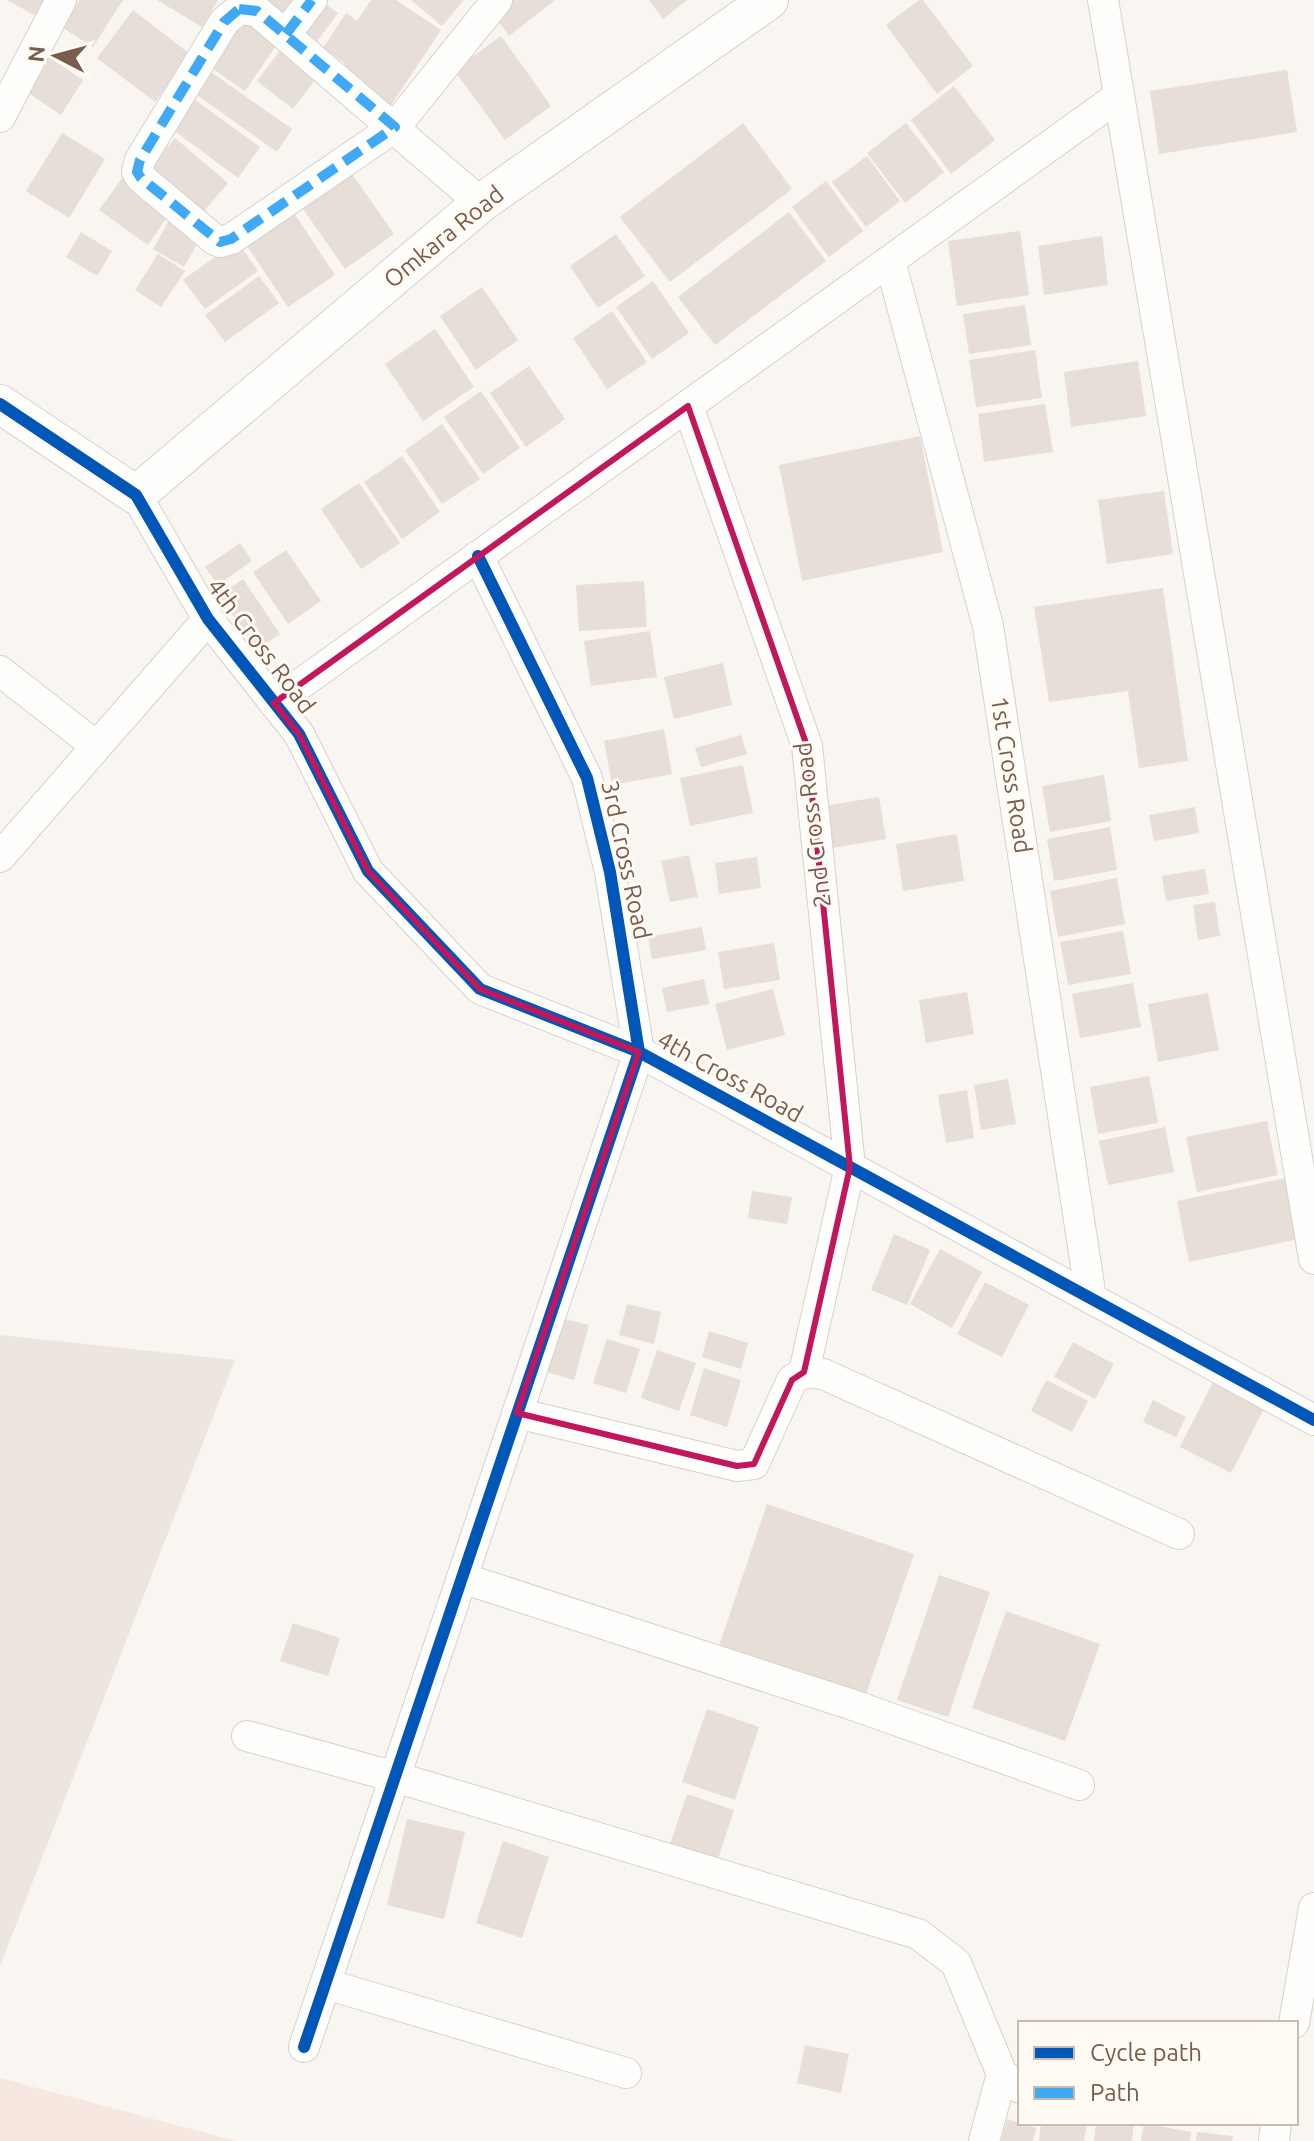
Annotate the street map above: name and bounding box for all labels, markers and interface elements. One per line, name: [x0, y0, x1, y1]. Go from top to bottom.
north arrow: [16, 16, 96, 96]
text: N: [22, 44, 49, 63]
street label: Omkara Road: [378, 180, 509, 293]
street label: 4th Cross Road: [202, 573, 321, 718]
street label: 1st Cross Road: [986, 695, 1037, 855]
street label: 2nd Cross Road: [789, 741, 836, 909]
street label: 3rd Cross Road: [596, 778, 656, 942]
street label: 4th Cross Road: [653, 1026, 807, 1128]
legend: [1018, 2021, 1298, 2125]
text: Cycle path: [1090, 2039, 1202, 2066]
text: Path: [1090, 2079, 1140, 2106]

